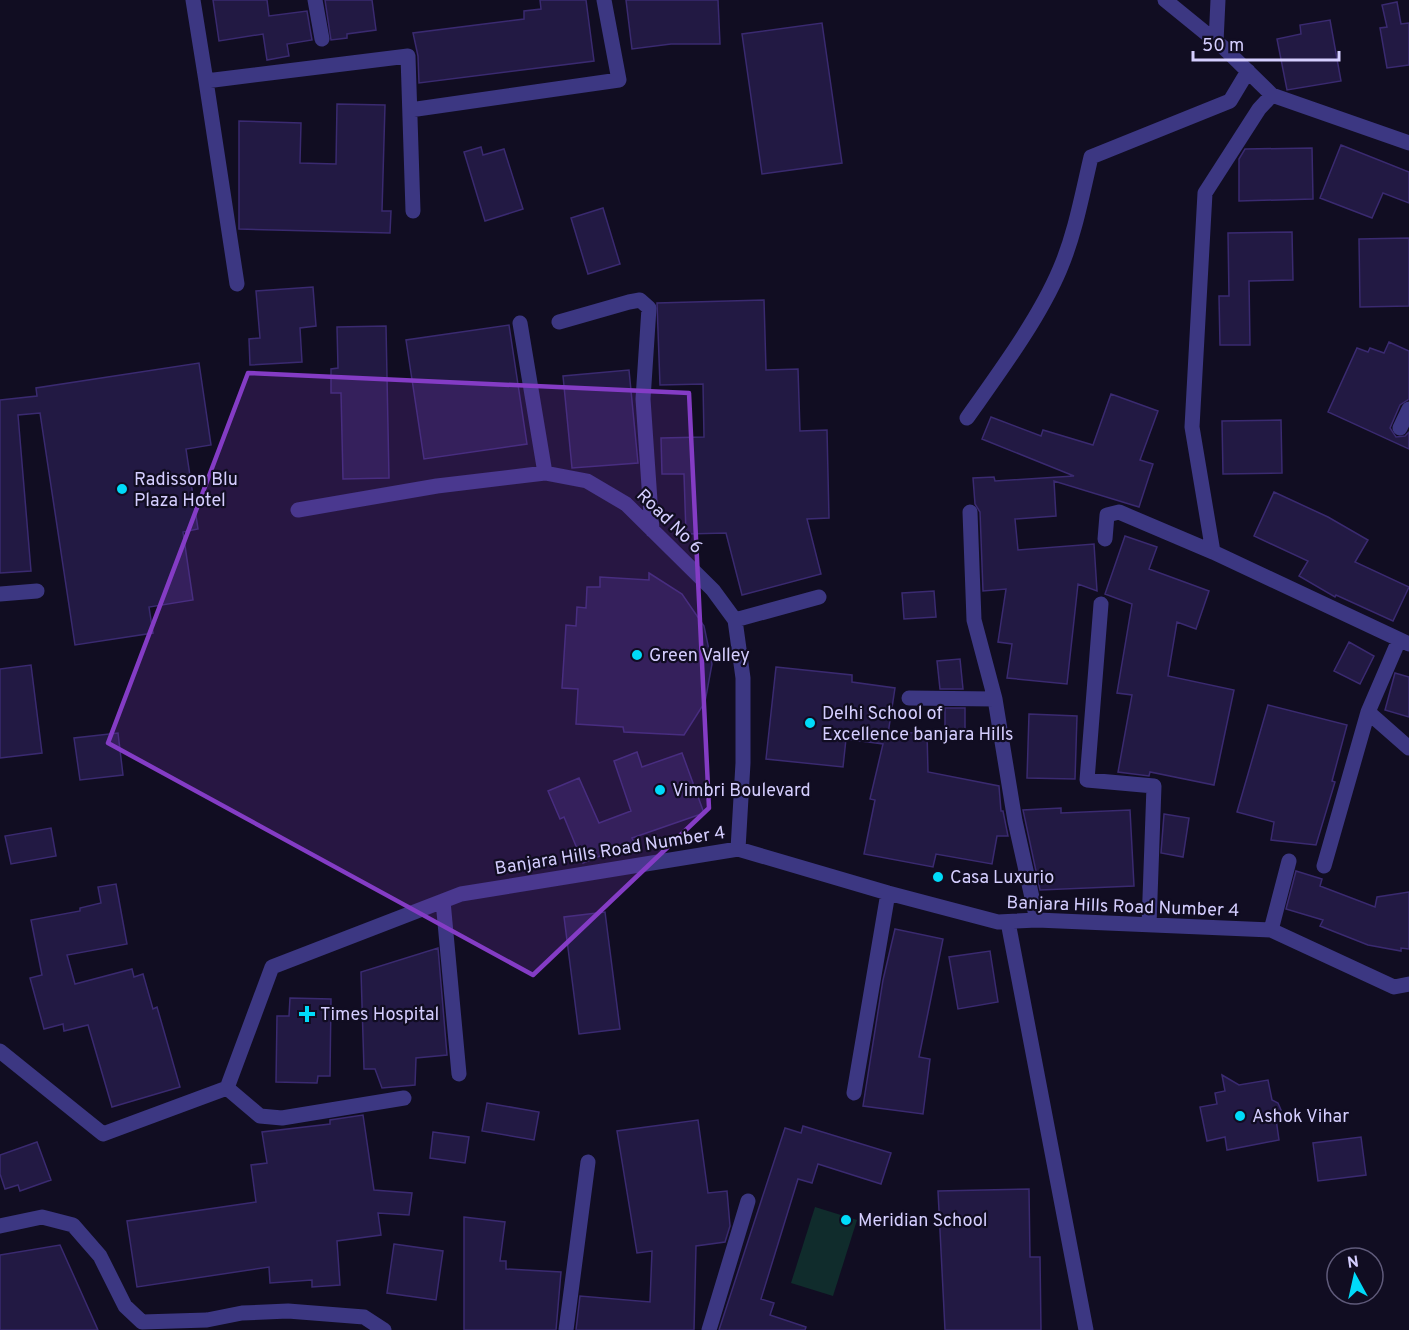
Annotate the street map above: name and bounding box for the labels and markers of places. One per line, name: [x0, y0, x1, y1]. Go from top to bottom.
place label: Radisson Blu Plaza Hotel: [134, 469, 238, 513]
marker: Radisson Blu Plaza Hotel: [115, 482, 129, 496]
place label: Green Valley: [649, 645, 750, 668]
marker: Green Valley: [630, 648, 644, 662]
place label: Delhi School of Excellence banjara Hills: [822, 703, 1014, 747]
marker: Delhi School of Excellence banjara Hills: [803, 716, 817, 730]
place label: Vimbri Boulevard: [672, 780, 811, 803]
marker: Vimbri Boulevard: [653, 783, 667, 797]
place label: Casa Luxurio: [950, 867, 1054, 890]
marker: Casa Luxurio: [931, 870, 945, 884]
place label: Times Hospital: [320, 1004, 439, 1027]
marker: Times Hospital: [298, 1005, 316, 1023]
place label: Ashok Vihar: [1252, 1106, 1349, 1129]
marker: Ashok Vihar: [1233, 1109, 1247, 1123]
place label: Meridian School: [858, 1210, 988, 1233]
marker: Meridian School: [839, 1213, 853, 1227]

